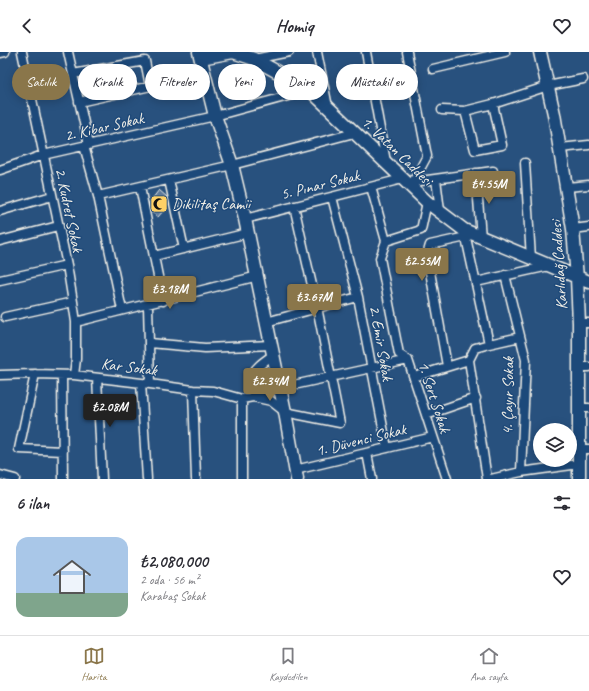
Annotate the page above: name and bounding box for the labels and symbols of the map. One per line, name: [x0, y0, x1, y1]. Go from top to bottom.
street label: 2. Kibar Sokak: [63, 108, 147, 146]
street label: 1. Vatan Caddesi: [357, 112, 438, 191]
street label: 5. Pınar Sokak: [279, 165, 362, 204]
street label: 2. Kudret Sokak: [50, 166, 88, 255]
pin: ₺4.55M: [456, 171, 522, 205]
mosque icon: Dikilitaş Camii: [149, 194, 169, 214]
place label: Dikilitaş Camii: [172, 194, 252, 214]
street label: Karlıdağ Caddesi: [546, 218, 572, 310]
pin: ₺2.55M: [389, 248, 455, 282]
pin: ₺3.18M: [137, 276, 203, 310]
pin: ₺3.67M: [281, 284, 347, 318]
street label: 2. Emir Sokak: [365, 304, 398, 383]
street label: Kar Sokak: [100, 354, 159, 380]
street label: 4. Çayır Sokak: [497, 356, 519, 435]
street label: 1. Sert Sokak: [413, 359, 455, 436]
pin: ₺2.34M: [237, 368, 303, 402]
pin: ₺2.08M: [77, 394, 143, 428]
street label: 1. Düvenci Sokak: [314, 419, 409, 461]

